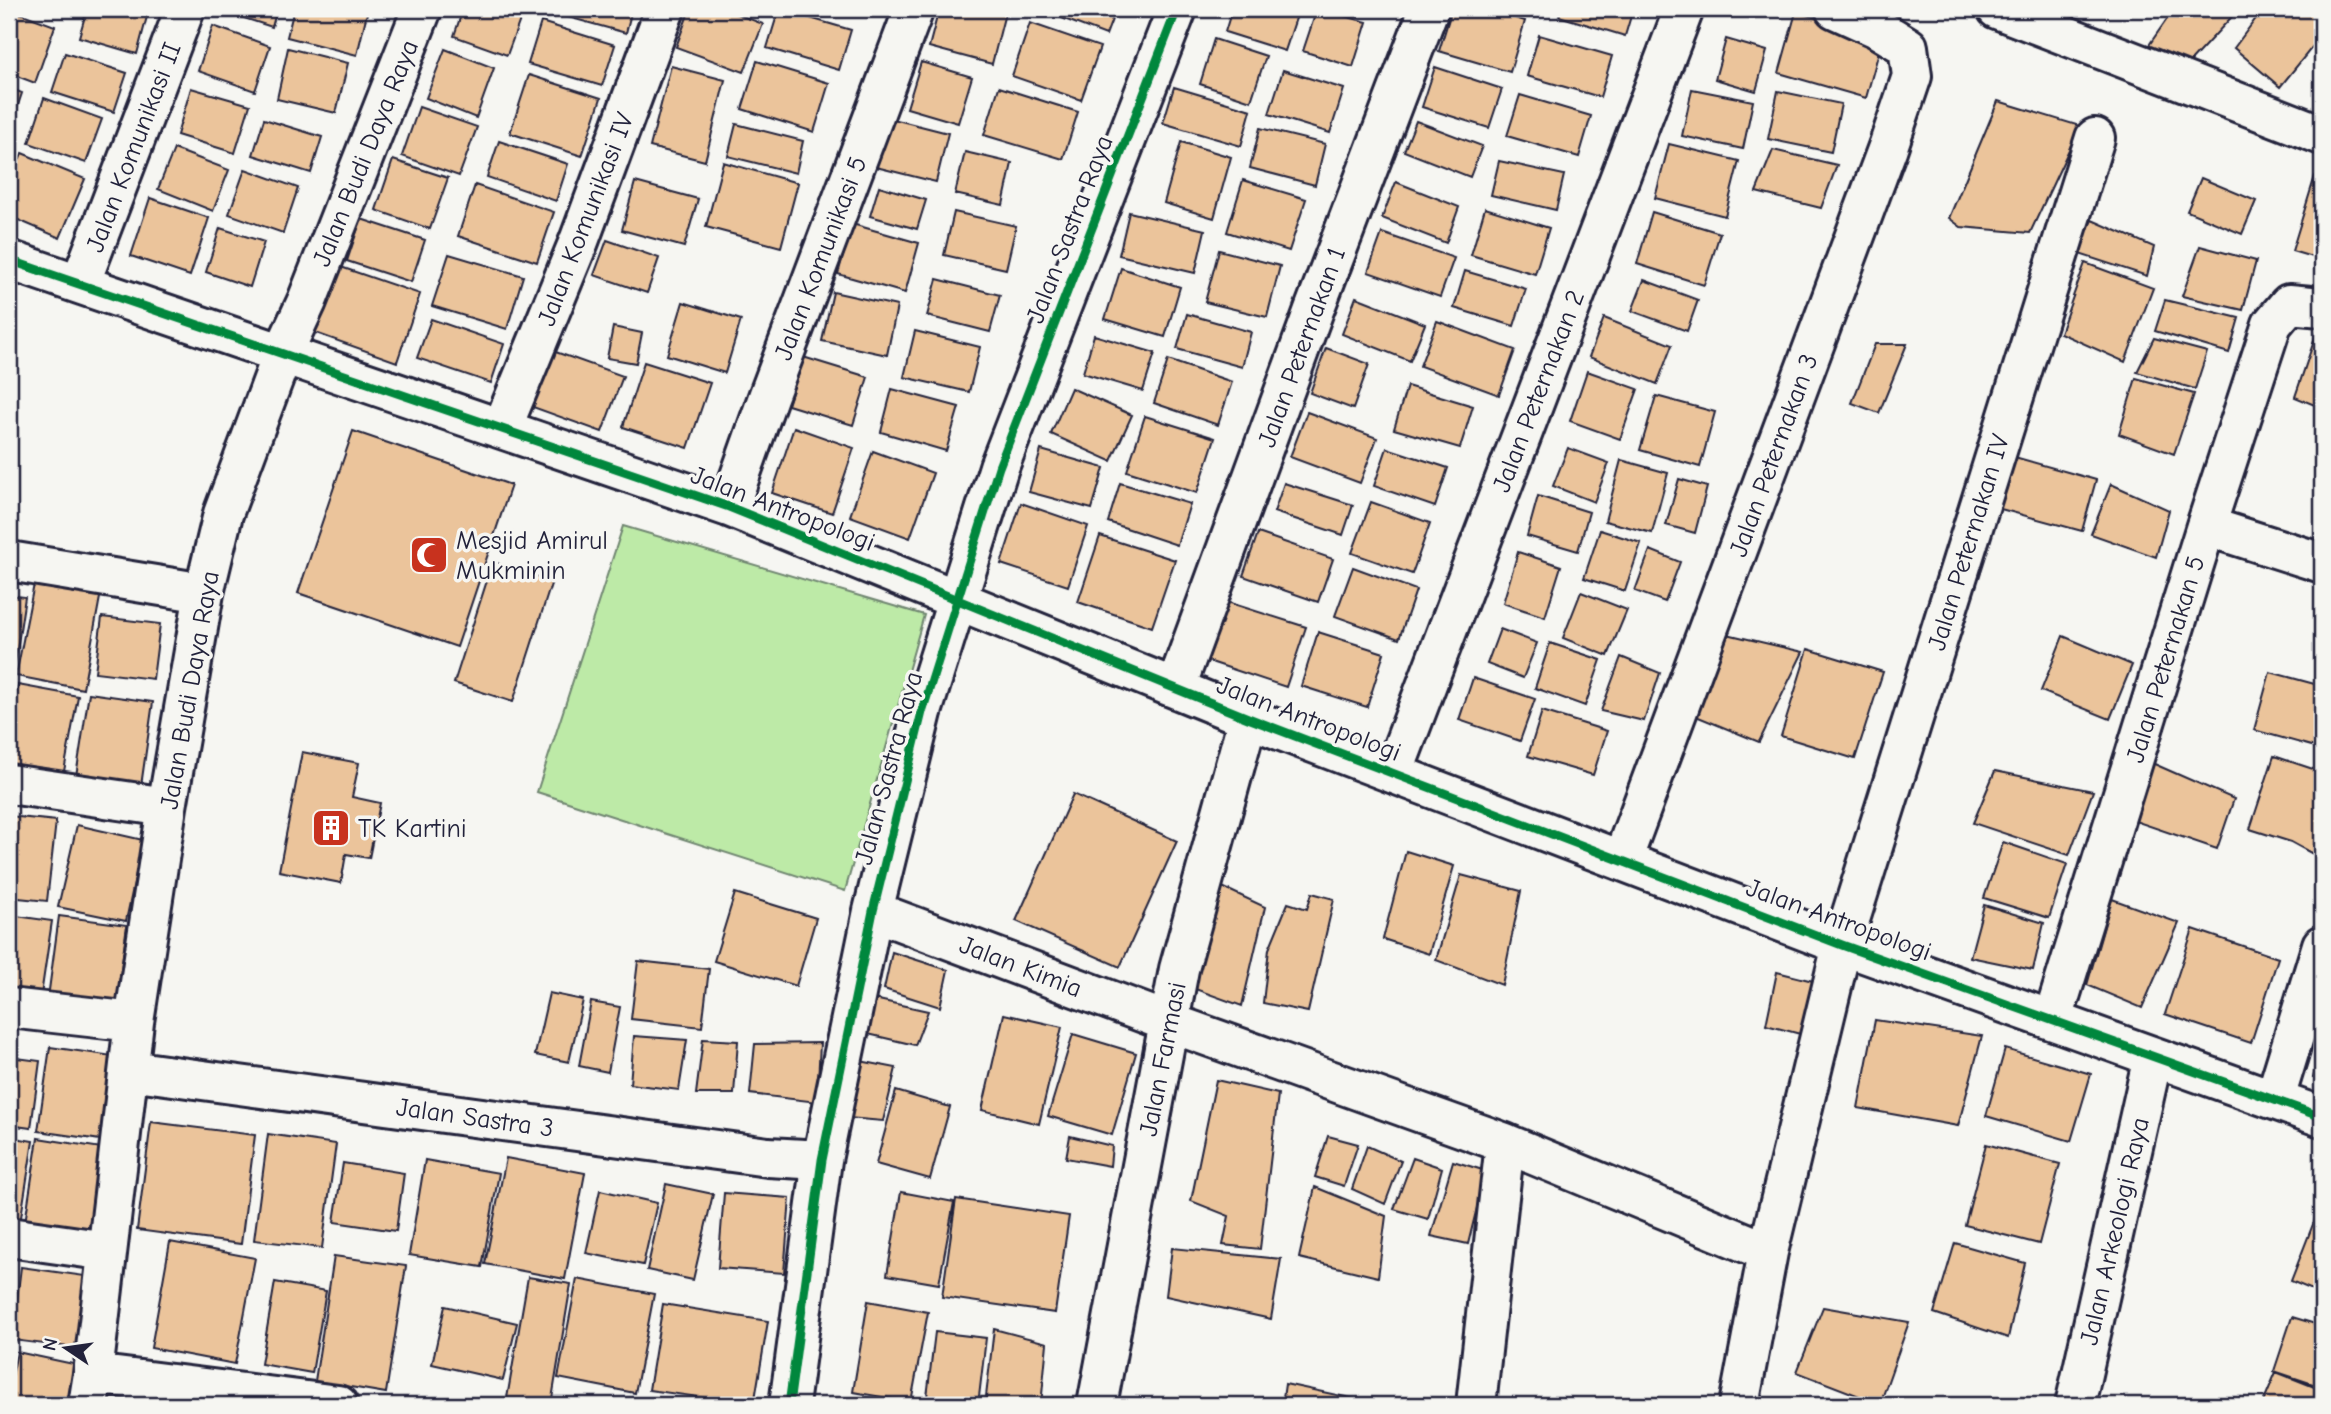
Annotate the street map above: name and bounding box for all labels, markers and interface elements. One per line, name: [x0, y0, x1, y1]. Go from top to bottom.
street label: Jalan Budi Daya Raya: [307, 36, 425, 271]
street label: Jalan Komunikasi II: [80, 38, 188, 256]
street label: Jalan Komunikasi IV: [531, 109, 640, 330]
street label: Jalan Sastra Raya: [1020, 131, 1120, 327]
street label: Jalan Komunikasi 5: [768, 152, 874, 364]
street label: Jalan Peternakan 1: [1252, 243, 1352, 451]
street label: Jalan Peternakan 2: [1487, 286, 1591, 497]
street label: Jalan Peternakan 3: [1723, 350, 1825, 561]
street label: Jalan Peternakan IV: [1922, 431, 2016, 654]
street label: Jalan Antropologi: [686, 460, 879, 558]
place label: Mesjid Amirul Mukminin: [456, 526, 608, 586]
mosque icon: Mesjid Amirul Mukminin: [408, 534, 450, 576]
street label: Jalan Peternakan 5: [2120, 552, 2212, 766]
street label: Jalan Budi Daya Raya: [154, 569, 226, 812]
street label: Jalan Sastra Raya: [849, 668, 929, 868]
street label: Jalan Antropologi: [1212, 670, 1405, 768]
building icon: TK Kartini: [310, 807, 352, 849]
place label: TK Kartini: [358, 814, 467, 844]
street label: Jalan Antropologi: [1742, 873, 1935, 967]
street label: Jalan Kimia: [955, 930, 1086, 1004]
street label: Jalan Farmasi: [1133, 980, 1193, 1139]
street label: Jalan Sastra 3: [394, 1092, 555, 1144]
street label: Jalan Arkeologi Raya: [2074, 1114, 2156, 1348]
north arrow: [32, 1312, 102, 1382]
text: N: [38, 1336, 63, 1353]

